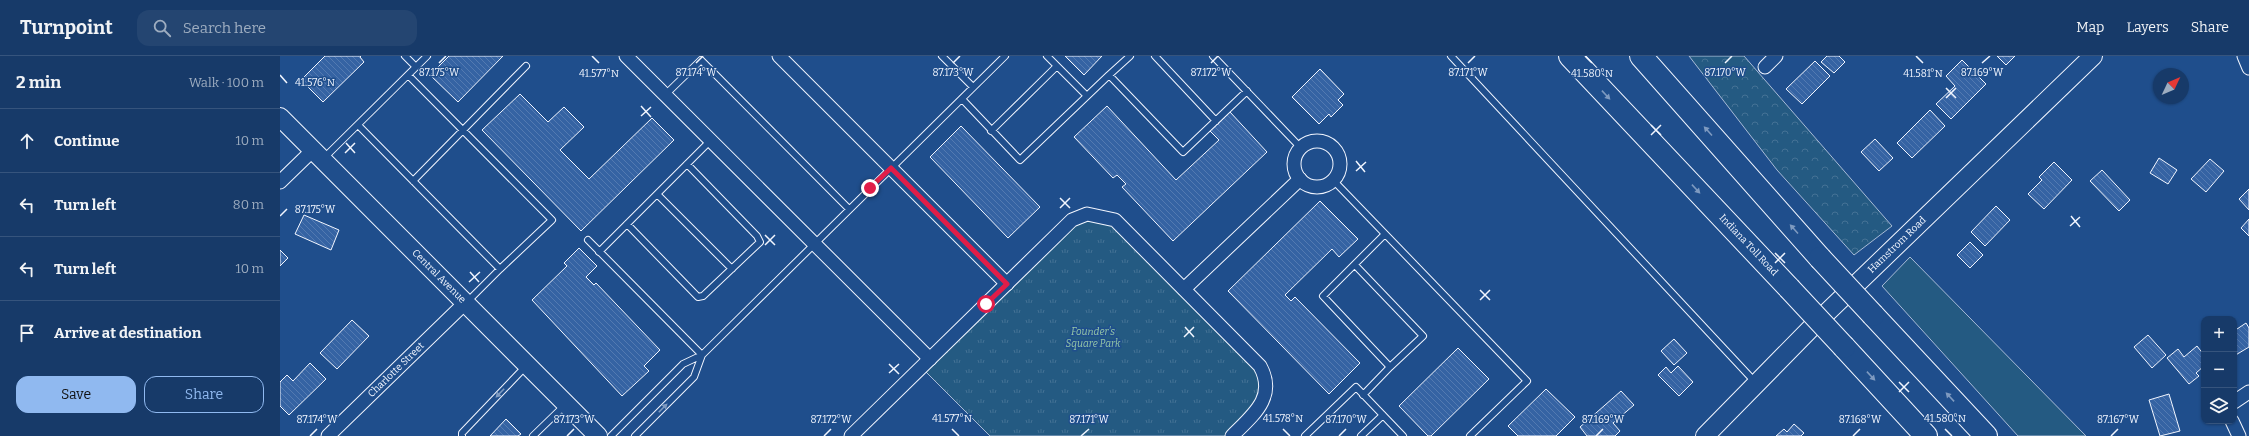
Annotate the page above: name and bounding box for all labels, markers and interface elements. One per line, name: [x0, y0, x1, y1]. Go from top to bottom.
search box: [137, 10, 417, 46]
text: Turnpoint: [20, 16, 113, 39]
icon: search: [151, 17, 173, 39]
text: Search here: [183, 19, 266, 37]
text: Map: [2076, 19, 2104, 36]
text: Layers: [2126, 19, 2169, 36]
text: Share: [2191, 19, 2229, 36]
text: 87.175°W: [419, 67, 460, 79]
text: 87.174°W: [676, 67, 717, 79]
text: 87.173°W: [932, 67, 974, 79]
text: 87.172°W: [1190, 67, 1232, 79]
text: 87.171°W: [1448, 67, 1488, 79]
text: 87.170°W: [1704, 67, 1747, 79]
text: 87.169°W: [1961, 67, 2004, 79]
text: 41.577°N: [579, 68, 619, 80]
text: 41.580°N: [1571, 68, 1613, 80]
text: 41.581°N: [1903, 68, 1943, 80]
north arrow: [2153, 68, 2189, 104]
text: 2 min: [16, 72, 61, 93]
text: Walk · 100 m: [189, 75, 264, 90]
text: 41.576°N: [295, 77, 335, 89]
one-way arrow: [1602, 89, 1611, 100]
one-way arrow: [1704, 127, 1713, 136]
icon: ahead: [16, 130, 38, 152]
text: Continue: [54, 132, 120, 150]
text: 10 m: [235, 133, 264, 148]
route end: [861, 179, 879, 197]
one-way arrow: [1691, 184, 1700, 194]
icon: left: [16, 194, 38, 216]
text: Turn left: [54, 196, 116, 214]
text: 80 m: [233, 197, 264, 212]
text: 87.175°W: [295, 204, 336, 216]
street label: Indiana Toll Road: [1717, 212, 1780, 278]
street label: Hamstrom Road: [1865, 214, 1929, 276]
one-way arrow: [1790, 223, 1799, 234]
street label: Central Avenue: [409, 247, 468, 306]
icon: left: [16, 258, 38, 280]
text: Turn left: [54, 260, 116, 278]
text: 10 m: [235, 261, 264, 276]
route start: [977, 295, 995, 313]
map controls: [2201, 316, 2237, 424]
button: +: [2201, 316, 2237, 352]
icon: arrive: [16, 322, 38, 344]
text: Arrive at destination: [54, 324, 201, 342]
park label: Founder's Square Park: [1066, 326, 1121, 350]
street label: Charlotte Street: [366, 340, 427, 400]
button: −: [2201, 352, 2237, 388]
one-way arrow: [1866, 371, 1875, 381]
button: Save: [16, 376, 136, 413]
button: Share: [144, 376, 264, 413]
one-way arrow: [495, 388, 505, 398]
button: layers: [2201, 388, 2237, 424]
one-way arrow: [1945, 392, 1954, 402]
one-way arrow: [658, 403, 668, 413]
text: 41.577°N: [932, 413, 972, 425]
text: 41.578°N: [1263, 413, 1303, 425]
text: 41.580°N: [1924, 413, 1966, 425]
text: 87.174°W: [297, 414, 338, 426]
text: 87.173°W: [553, 414, 595, 426]
text: 87.172°W: [810, 414, 852, 426]
text: 87.171°W: [1069, 414, 1109, 426]
text: 87.170°W: [1325, 414, 1368, 426]
text: 87.169°W: [1582, 414, 1625, 426]
text: 87.168°W: [1839, 414, 1882, 426]
text: 87.167°W: [2097, 414, 2140, 426]

